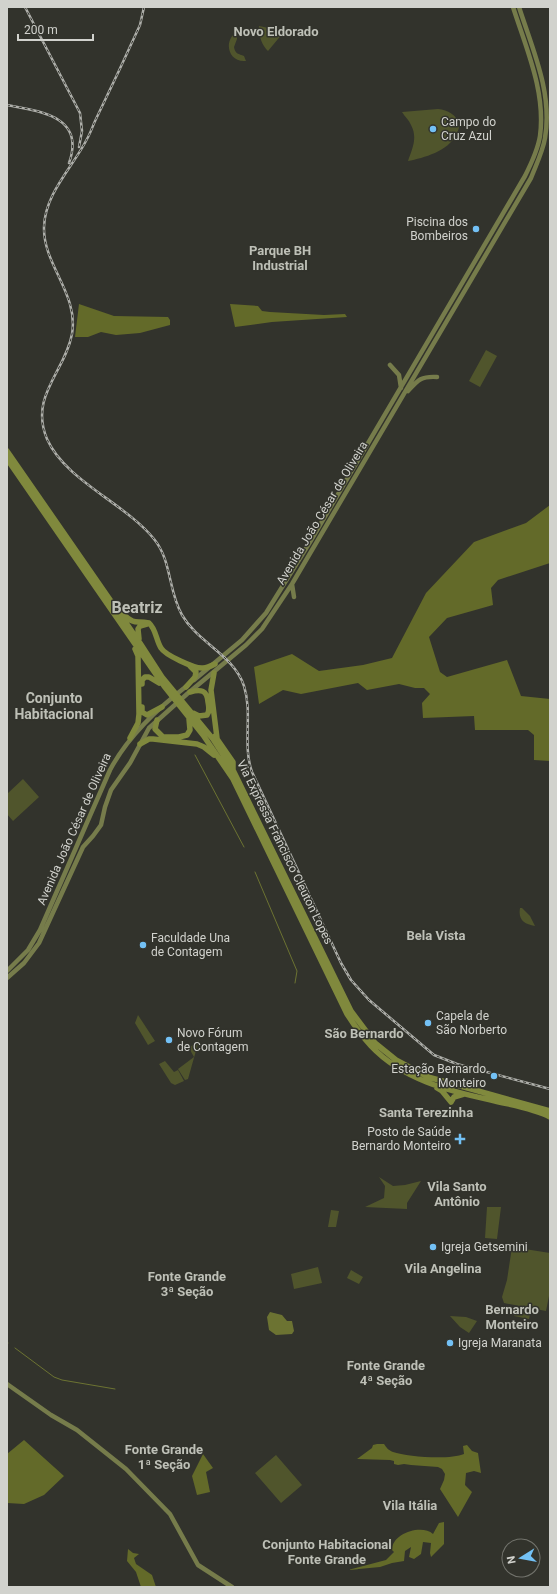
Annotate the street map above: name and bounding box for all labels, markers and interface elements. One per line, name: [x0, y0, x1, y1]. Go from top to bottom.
scale bar: [18, 16, 93, 42]
text: 200 m: [24, 23, 58, 37]
district label: Novo Eldorado: [233, 24, 319, 39]
place label: Campo do Cruz Azul: [441, 115, 496, 143]
marker: Campo do Cruz Azul: [428, 124, 438, 134]
place label: Piscina dos Bombeiros: [406, 215, 468, 243]
marker: Piscina dos Bombeiros: [471, 224, 481, 234]
district label: Parque BH Industrial: [249, 243, 311, 273]
street label: Avenida João César de Oliveira: [274, 439, 370, 587]
district label: Beatriz: [111, 598, 163, 617]
district label: Conjunto Habitacional: [14, 690, 94, 722]
street label: Avenida João César de Oliveira: [34, 751, 114, 907]
street label: Via Expressa Francisco Cleuton Lopes: [234, 758, 336, 946]
district label: Bela Vista: [407, 928, 465, 943]
place label: Faculdade Una de Contagem: [151, 931, 230, 959]
marker: Faculdade Una de Contagem: [138, 940, 148, 950]
place label: Capela de São Norberto: [436, 1009, 507, 1037]
marker: Capela de São Norberto: [423, 1018, 433, 1028]
place label: Novo Fórum de Contagem: [177, 1026, 248, 1054]
district label: São Bernardo: [324, 1026, 404, 1041]
marker: Novo Fórum de Contagem: [164, 1035, 174, 1045]
place label: Estação Bernardo Monteiro: [391, 1062, 486, 1090]
marker: Estação Bernardo Monteiro: [489, 1071, 499, 1081]
district label: Santa Terezinha: [379, 1105, 473, 1120]
place label: Posto de Saúde Bernardo Monteiro: [351, 1125, 451, 1153]
marker: Posto de Saúde Bernardo Monteiro: [454, 1133, 466, 1145]
district label: Vila Santo Antônio: [427, 1179, 487, 1209]
place label: Igreja Getsemini: [441, 1240, 528, 1254]
marker: Igreja Getsemini: [428, 1242, 438, 1252]
district label: Vila Angelina: [405, 1261, 482, 1276]
district label: Fonte Grande 3ª Seção: [148, 1269, 226, 1299]
district label: Bernardo Monteiro: [485, 1302, 539, 1332]
place label: Igreja Maranata: [458, 1336, 542, 1350]
marker: Igreja Maranata: [445, 1338, 455, 1348]
district label: Fonte Grande 4ª Seção: [347, 1358, 425, 1388]
district label: Fonte Grande 1ª Seção: [125, 1442, 203, 1472]
district label: Vila Itália: [383, 1498, 437, 1513]
district label: Conjunto Habitacional Fonte Grande: [262, 1537, 392, 1567]
north arrow: [501, 1538, 541, 1578]
text: N: [505, 1555, 519, 1565]

